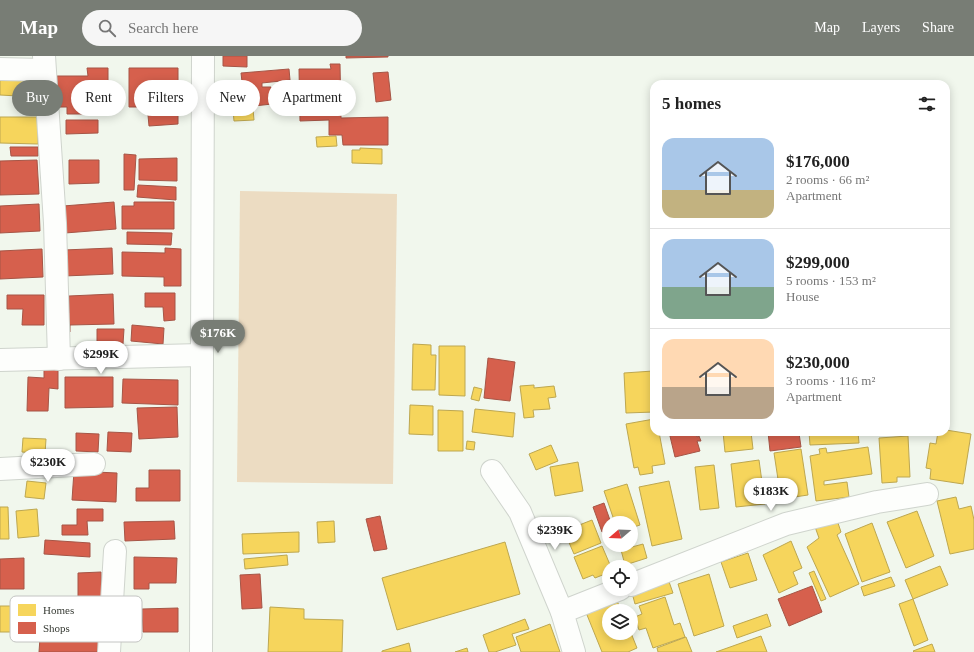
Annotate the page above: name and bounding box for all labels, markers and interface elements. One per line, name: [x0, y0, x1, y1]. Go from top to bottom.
search box: [82, 10, 362, 46]
text: Map: [20, 17, 58, 38]
icon: search: [96, 17, 118, 39]
text: Search here: [128, 20, 198, 36]
text: Map: [814, 20, 840, 35]
text: Layers: [862, 20, 900, 35]
text: Share: [922, 20, 954, 35]
chip: Buy: [12, 80, 63, 116]
chip: Rent: [71, 80, 126, 116]
chip: Filters: [134, 80, 198, 116]
chip: New: [206, 80, 260, 116]
chip: Apartment: [268, 80, 356, 116]
icon: filters: [916, 93, 938, 115]
text: 5 homes: [662, 94, 721, 113]
text: $176,000: [786, 152, 850, 171]
icon: home: [694, 154, 742, 202]
text: 2 rooms · 66 m²: [786, 172, 869, 187]
text: Apartment: [786, 188, 842, 203]
text: $299,000: [786, 253, 850, 272]
icon: home: [694, 255, 742, 303]
text: 5 rooms · 153 m²: [786, 273, 876, 288]
text: House: [786, 289, 819, 304]
pin: $176K: [190, 320, 246, 354]
text: $176K: [200, 325, 236, 340]
pin: $299K: [73, 341, 129, 375]
text: $299K: [83, 346, 119, 361]
text: $230,000: [786, 353, 850, 372]
icon: home: [694, 355, 742, 403]
text: 3 rooms · 116 m²: [786, 373, 875, 388]
text: Apartment: [786, 389, 842, 404]
pin: $230K: [20, 449, 76, 483]
text: $230K: [30, 454, 66, 469]
pin: $183K: [743, 478, 799, 512]
text: $183K: [753, 483, 789, 498]
north arrow: [602, 516, 638, 552]
map controls: [602, 516, 638, 640]
pin: $239K: [527, 517, 583, 551]
text: $239K: [537, 522, 573, 537]
button: locate: [602, 560, 638, 596]
legend: [10, 596, 142, 642]
text: Homes: [43, 604, 74, 616]
button: layers: [602, 604, 638, 640]
text: Shops: [43, 622, 70, 634]

